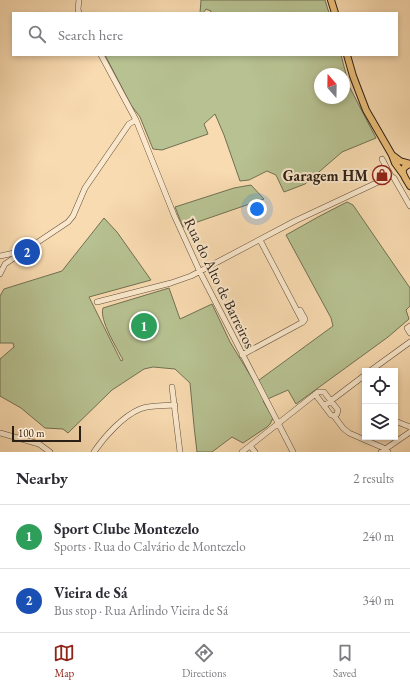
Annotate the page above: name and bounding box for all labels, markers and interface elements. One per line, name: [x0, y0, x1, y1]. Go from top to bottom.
search box: [12, 12, 398, 56]
icon: search: [26, 23, 48, 45]
text: Search here: [58, 25, 123, 44]
north arrow: [314, 68, 350, 104]
shop icon: Garagem HM: [371, 164, 393, 186]
place label: Garagem HM: [283, 166, 368, 185]
your location: [247, 199, 267, 219]
street label: Rua do Alto de Barreiros: [180, 215, 260, 351]
pin: 2: [14, 237, 40, 267]
pin: 1: [131, 311, 157, 341]
map controls: [362, 368, 398, 440]
button: locate: [362, 368, 398, 404]
button: layers: [362, 404, 398, 440]
scale bar: [12, 424, 81, 443]
text: 100 m: [18, 426, 45, 440]
text: Nearby: [16, 467, 68, 489]
text: 2 results: [353, 470, 394, 487]
text: Sport Clube Montezelo: [54, 519, 199, 538]
text: 1: [26, 528, 32, 545]
text: 240 m: [363, 528, 394, 545]
text: Sports · Rua do Calvário de Montezelo: [54, 538, 246, 555]
text: Vieira de Sá: [54, 583, 127, 602]
text: 2: [26, 592, 32, 609]
text: 340 m: [363, 592, 394, 609]
text: Bus stop · Rua Arlindo Vieira de Sá: [54, 602, 228, 619]
tab: Map: [53, 642, 75, 680]
tab: Directions: [182, 642, 226, 680]
tab: Saved: [333, 642, 357, 680]

